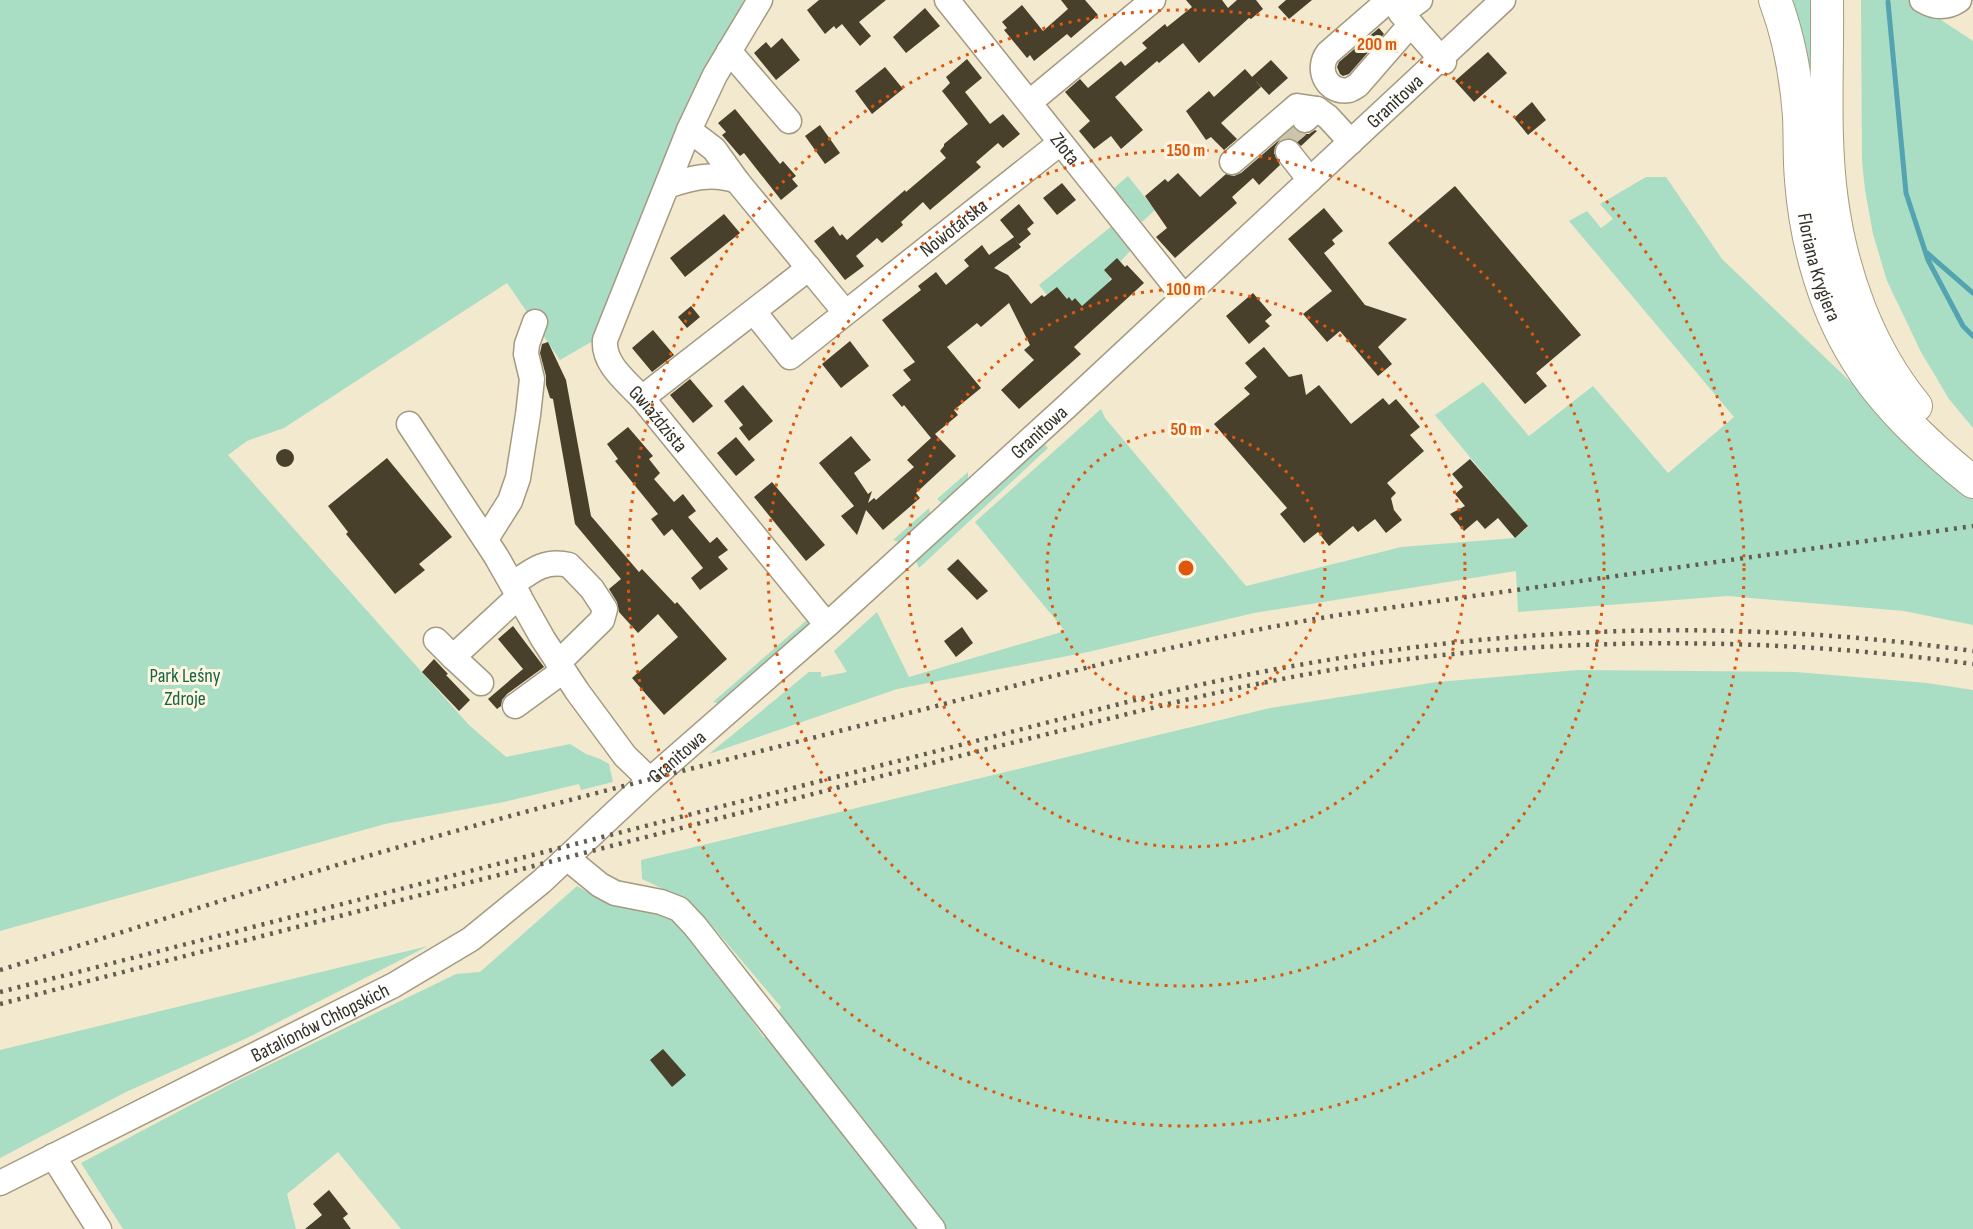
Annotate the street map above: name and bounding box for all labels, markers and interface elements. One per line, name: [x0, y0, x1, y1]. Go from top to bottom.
text: 200 m: [1357, 34, 1397, 55]
street label: Granitowa: [1362, 70, 1428, 134]
street label: Złota: [1045, 128, 1085, 170]
text: 150 m: [1167, 140, 1205, 161]
street label: Nowotarska: [915, 194, 993, 262]
street label: Floriana Krygiera: [1792, 212, 1845, 325]
text: 100 m: [1167, 279, 1206, 300]
street label: Gwiaździsta: [624, 381, 692, 458]
street label: Granitowa: [1006, 401, 1073, 465]
text: 50 m: [1170, 419, 1202, 440]
centre of rings: [1176, 558, 1196, 578]
park label: Park Leśny Zdroje: [149, 664, 221, 711]
street label: Granitowa: [644, 726, 711, 789]
street label: Batalionów Chłopskich: [247, 978, 393, 1068]

